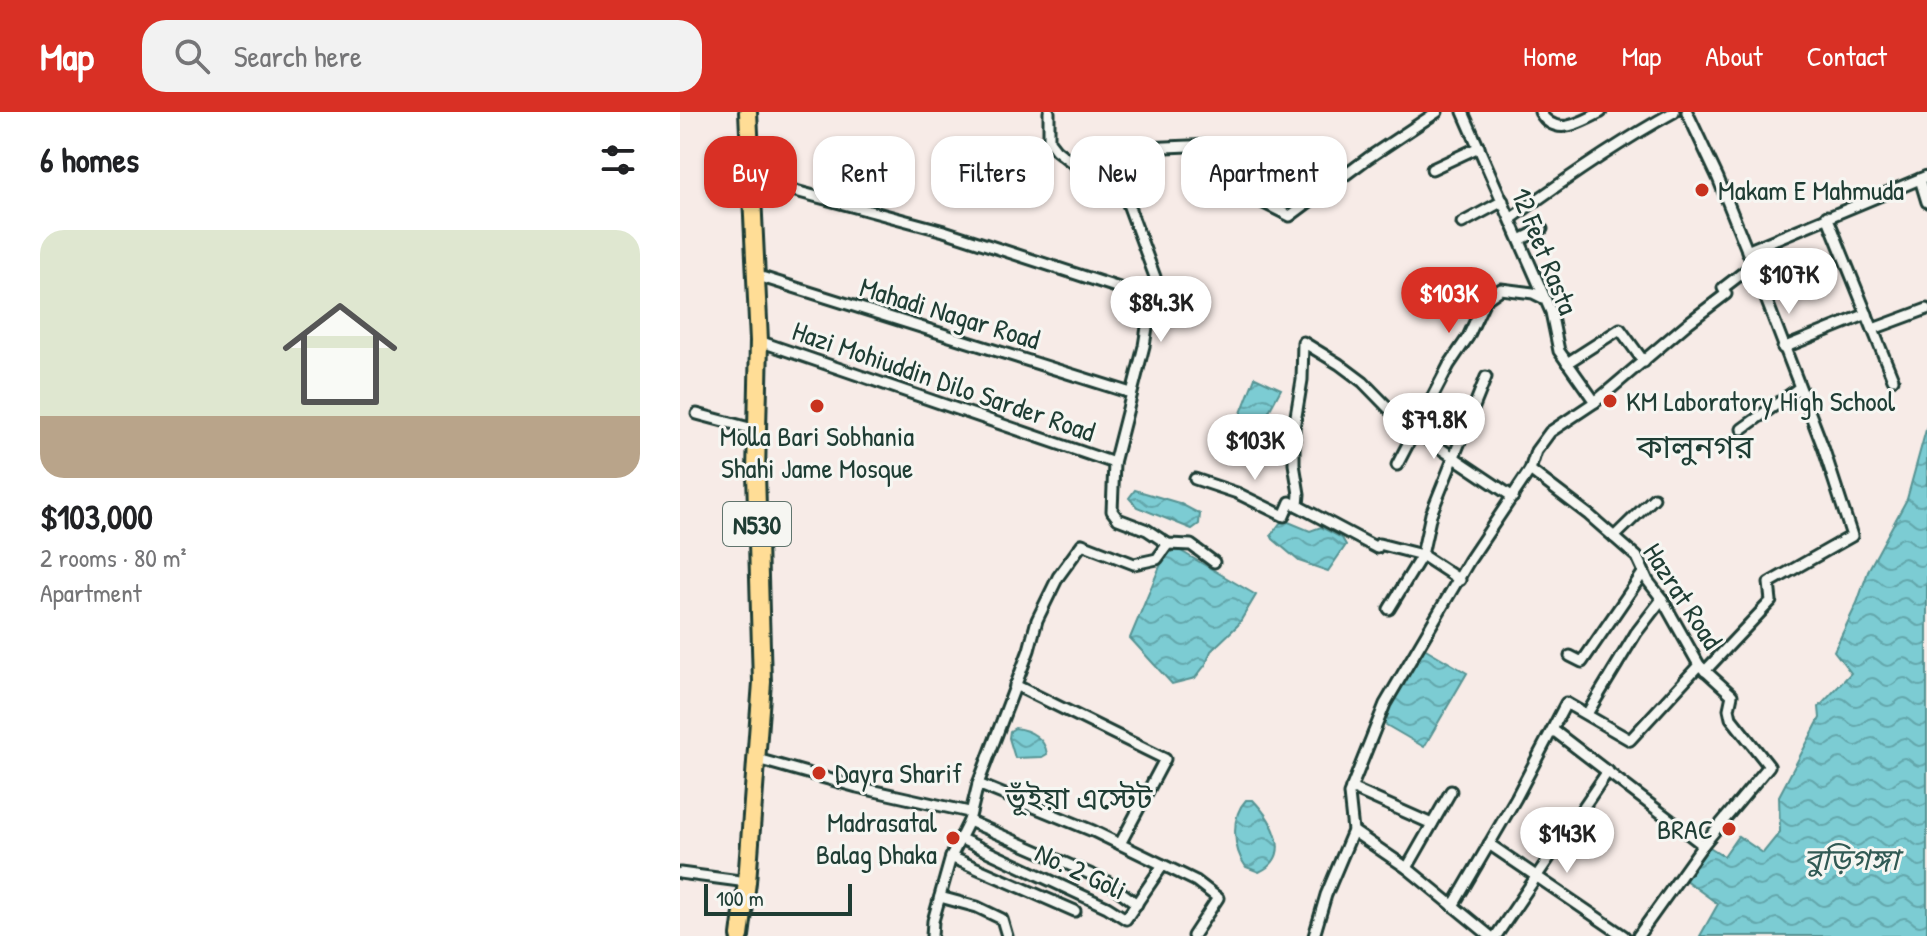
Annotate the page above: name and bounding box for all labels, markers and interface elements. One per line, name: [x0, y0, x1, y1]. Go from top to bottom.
search box: [142, 20, 702, 92]
text: Map: [40, 30, 94, 82]
icon: search: [170, 34, 214, 78]
text: Search here: [234, 36, 362, 76]
text: Home: [1523, 37, 1578, 75]
text: Map: [1622, 37, 1661, 75]
text: About: [1705, 37, 1763, 75]
text: Contact: [1807, 37, 1887, 75]
chip: Buy: [704, 136, 797, 208]
chip: Rent: [813, 136, 915, 208]
chip: Filters: [931, 136, 1054, 208]
chip: New: [1070, 136, 1165, 208]
chip: Apartment: [1181, 136, 1347, 208]
text: 6 homes: [40, 137, 139, 183]
icon: filters: [596, 138, 640, 182]
place label: Makam E Mahmuda: [1718, 171, 1904, 209]
marker: Makam E Mahmuda: [1693, 181, 1711, 199]
street label: 12 Feet Rasta: [1502, 182, 1588, 320]
pin: $107K: [1733, 248, 1845, 316]
text: $107K: [1759, 256, 1819, 291]
pin: $103K: [1393, 267, 1505, 335]
street label: Mahadi Nagar Road: [855, 268, 1045, 358]
text: $103K: [1419, 275, 1479, 310]
pin: $84.3K: [1096, 276, 1226, 344]
icon: home: [268, 282, 412, 426]
text: $84.3K: [1128, 284, 1194, 319]
street label: Hazi Mohiuddin Dilo Sarder Road: [788, 311, 1100, 451]
place label: KM Laboratory High School: [1626, 382, 1896, 420]
marker: KM Laboratory High School: [1601, 392, 1619, 410]
pin: $79.8K: [1369, 393, 1499, 461]
marker: Molla Bari Sobhania Shahi Jame Mosque: [808, 397, 826, 415]
text: $79.8K: [1401, 401, 1467, 436]
pin: $103K: [1199, 414, 1311, 482]
place label: Molla Bari Sobhania Shahi Jame Mosque: [720, 417, 914, 487]
text: $103K: [1225, 422, 1285, 457]
district label: কালুনগর: [1636, 425, 1754, 468]
text: $103,000: [40, 494, 153, 540]
road number: N530: [723, 502, 791, 546]
street label: Hazrat Road: [1634, 535, 1732, 657]
text: 2 rooms · 80 m²: [40, 540, 187, 575]
text: Apartment: [40, 575, 142, 610]
place label: Dayra Sharif: [835, 754, 962, 792]
marker: Dayra Sharif: [810, 764, 828, 782]
district label: ভূঁইয়া এস্টেট: [1005, 778, 1153, 818]
place label: Madrasatal Balag Dhaka: [816, 803, 938, 873]
pin: $143K: [1511, 807, 1623, 875]
place label: BRAC: [1657, 810, 1713, 848]
text: $143K: [1538, 815, 1596, 850]
marker: BRAC: [1720, 820, 1738, 838]
marker: Madrasatal Balag Dhaka: [944, 829, 962, 847]
street label: No. 2 Goli: [1029, 833, 1133, 909]
water label: বুড়িগঙ্গা: [1803, 839, 1904, 879]
scale bar: [704, 880, 852, 916]
text: 100 m: [716, 883, 764, 913]

